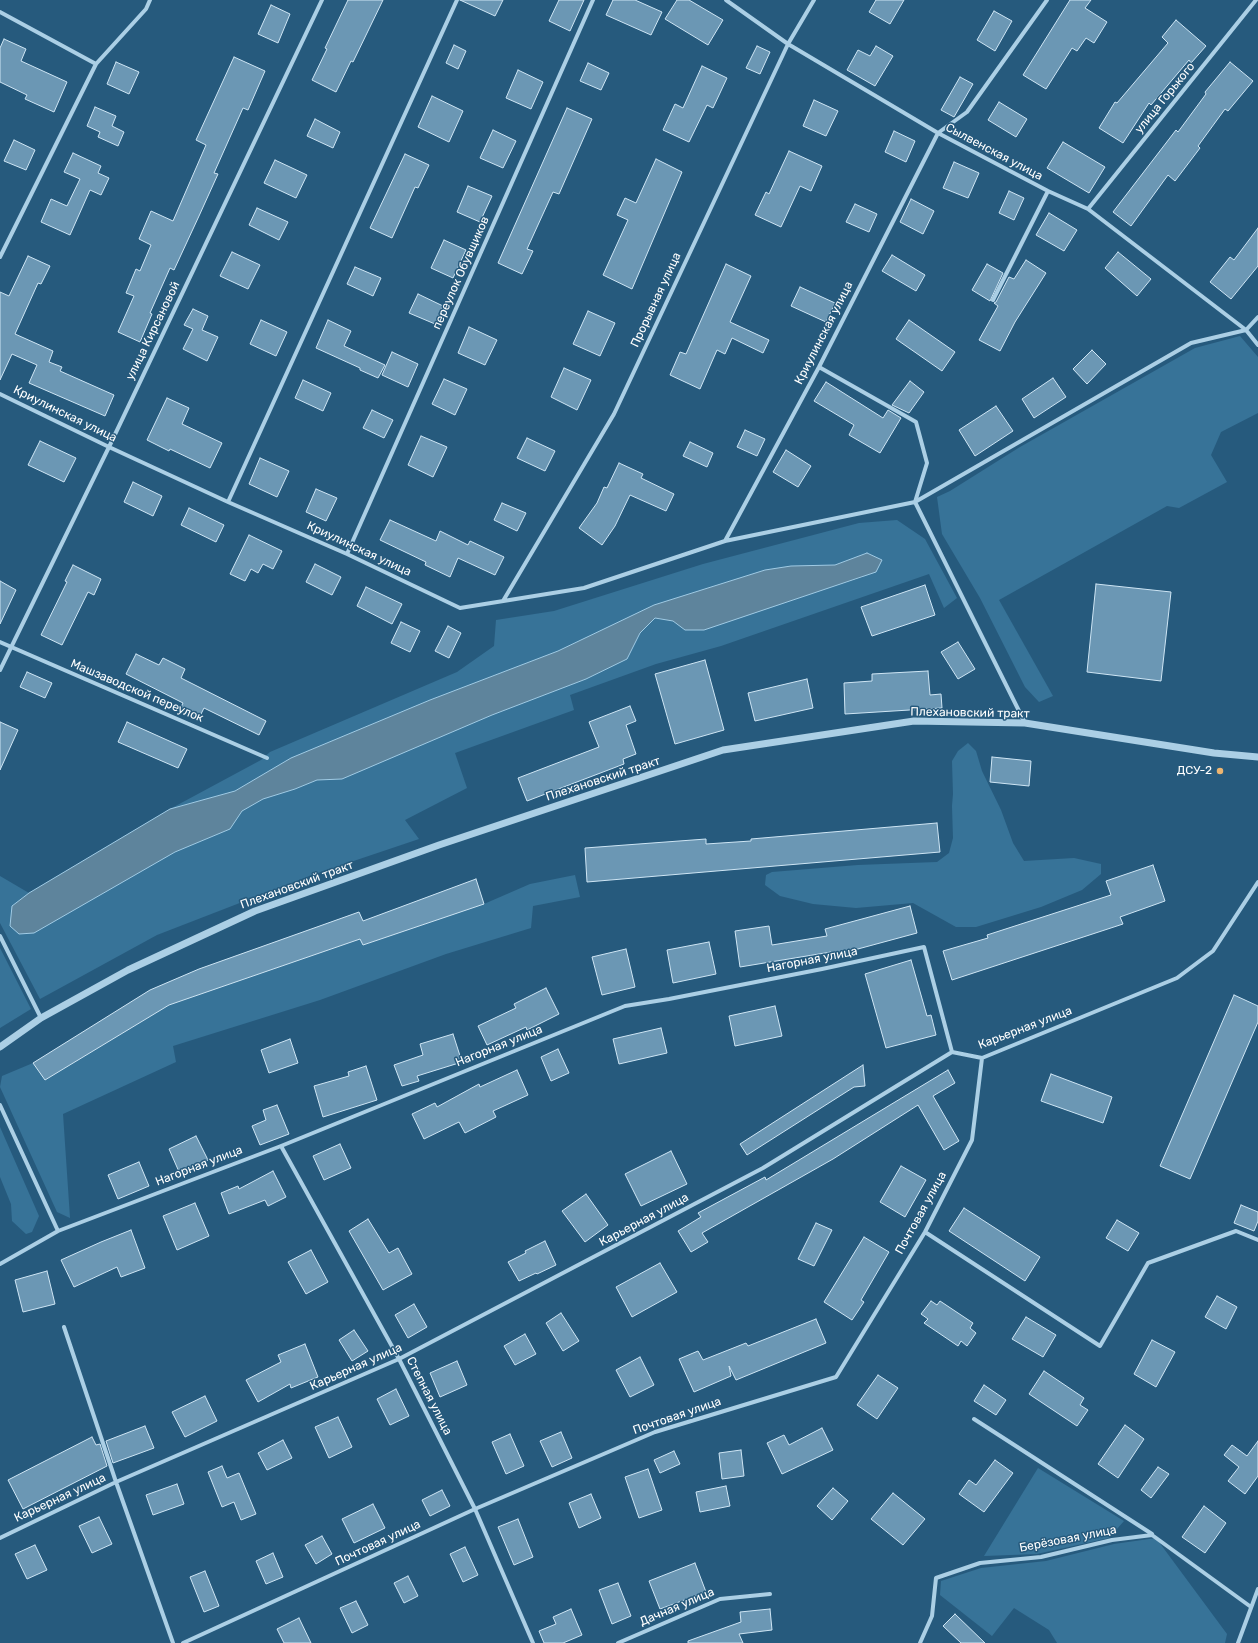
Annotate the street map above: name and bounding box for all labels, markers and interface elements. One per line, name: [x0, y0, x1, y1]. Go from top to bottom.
street label: улица Горького: [1132, 60, 1198, 136]
street label: Сылвенская улица: [943, 120, 1045, 184]
street label: переулок Обувщиков: [430, 214, 492, 332]
street label: Прорывная улица: [628, 250, 684, 350]
street label: улица Кирсановой: [123, 279, 183, 383]
street label: Криулинская улица: [792, 279, 856, 387]
street label: Криулинская улица: [11, 383, 119, 445]
street label: Криулинская улица: [304, 518, 414, 580]
street label: Машзаводской переулок: [68, 656, 206, 726]
street label: Плехановский тракт: [910, 705, 1030, 721]
street label: Плехановский тракт: [544, 754, 662, 804]
place label: ДСУ-2: [1177, 764, 1212, 778]
marker: ДСУ-2: [1215, 766, 1225, 776]
street label: Плехановский тракт: [238, 858, 356, 912]
street label: Нагорная улица: [765, 944, 859, 976]
street label: Карьерная улица: [976, 1003, 1074, 1053]
street label: Нагорная улица: [454, 1022, 544, 1070]
street label: Нагорная улица: [153, 1143, 245, 1189]
street label: Почтовая улица: [892, 1169, 950, 1257]
street label: Карьерная улица: [597, 1190, 691, 1250]
street label: Карьерная улица: [308, 1340, 404, 1394]
street label: Степная улица: [403, 1354, 455, 1438]
street label: Почтовая улица: [631, 1394, 723, 1438]
street label: Карьерная улица: [12, 1470, 108, 1526]
street label: Почтовая улица: [333, 1517, 423, 1569]
street label: Берёзовая улица: [1018, 1523, 1118, 1555]
street label: Дачная улица: [638, 1585, 716, 1629]

